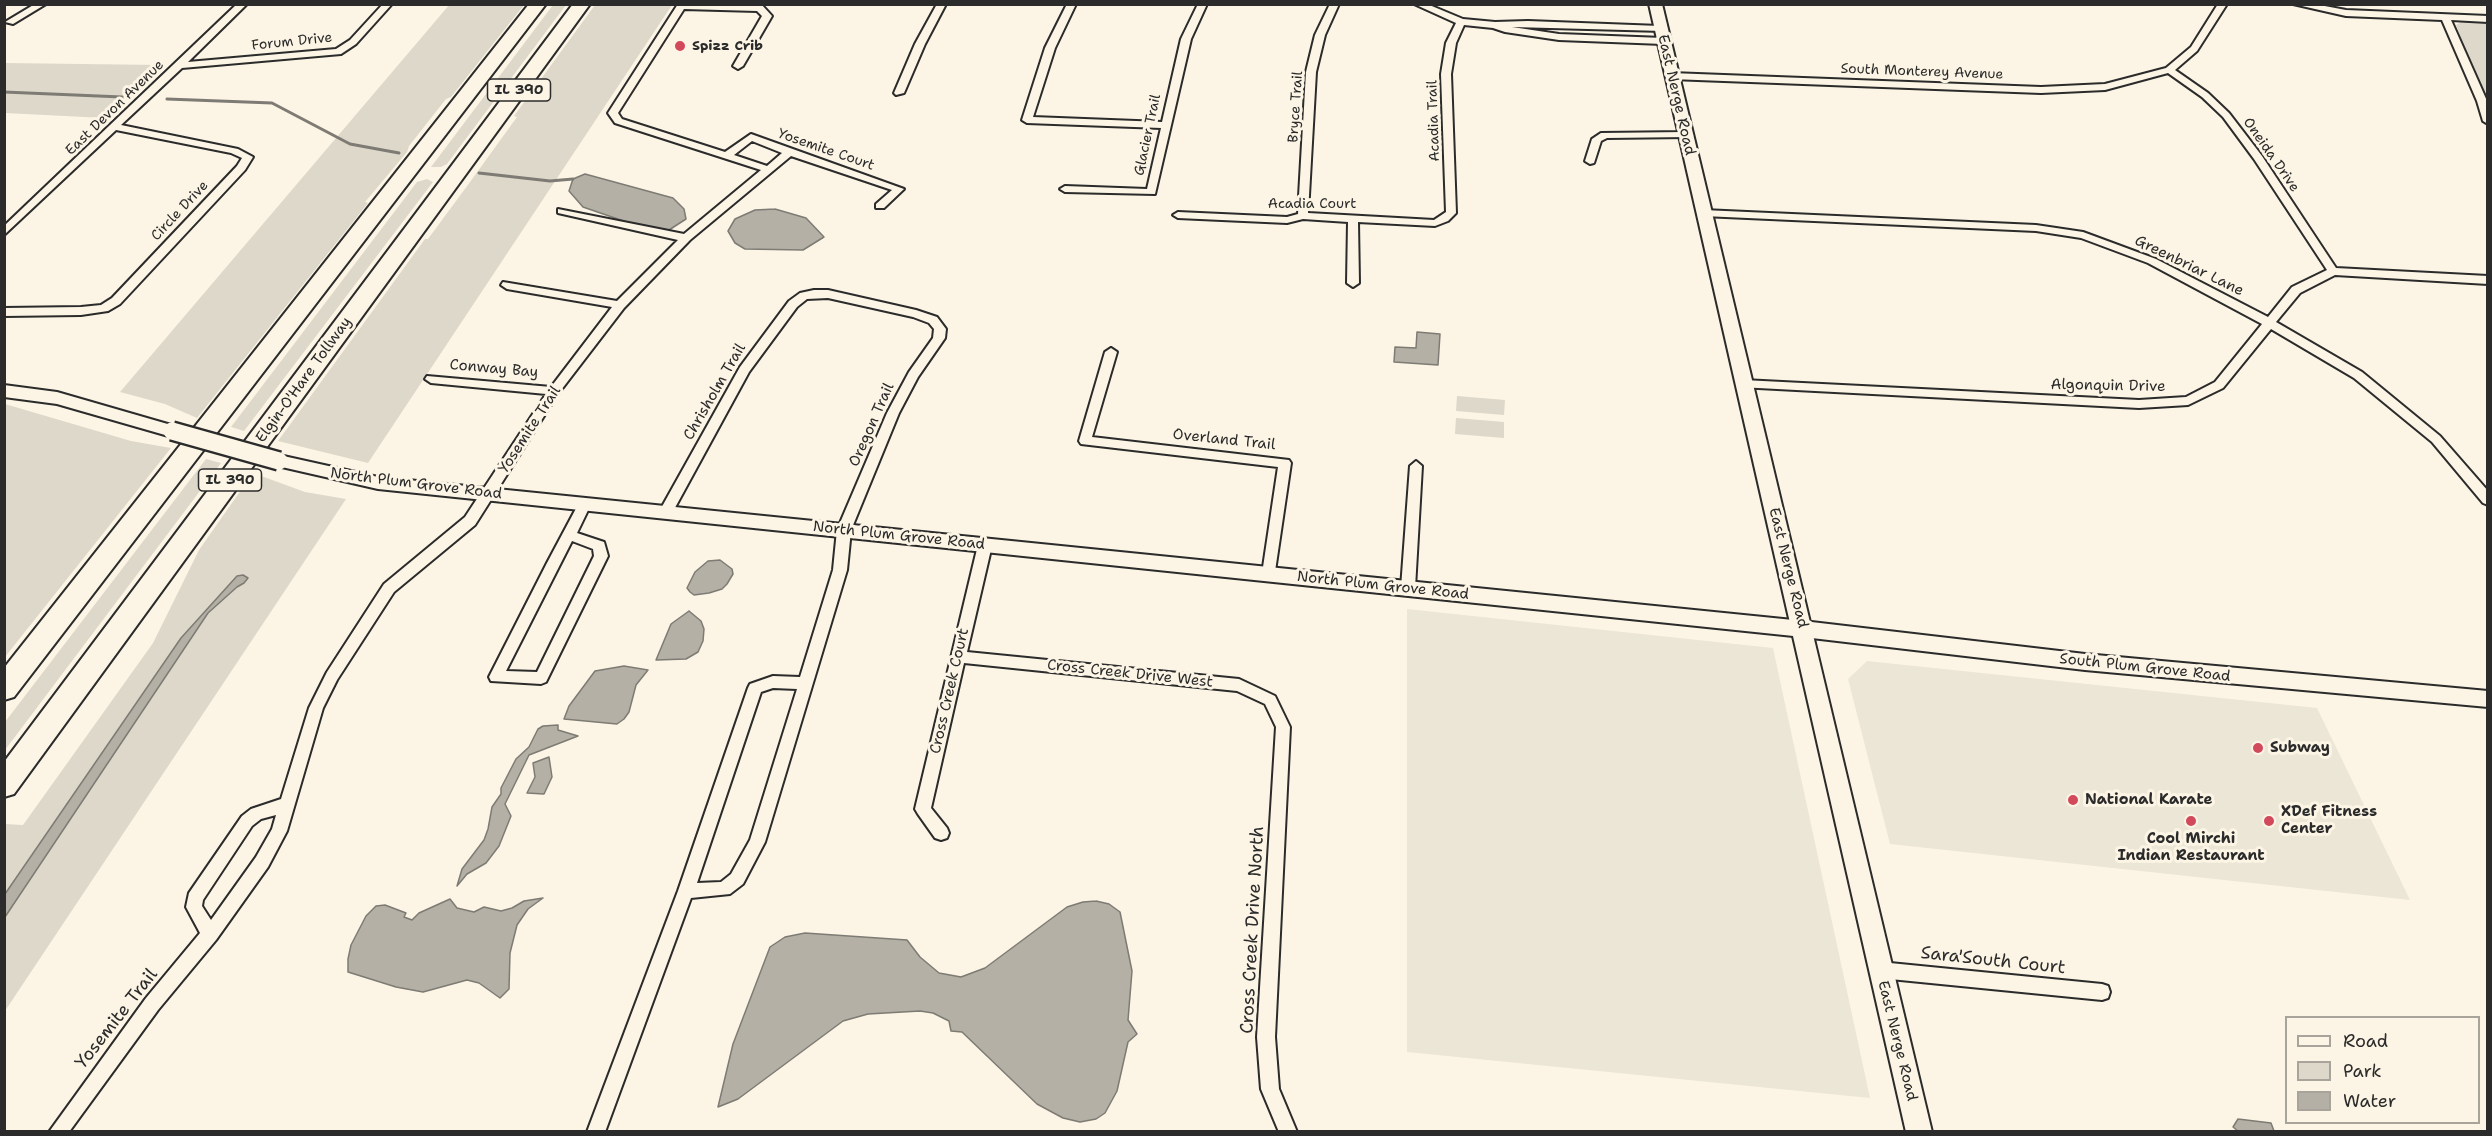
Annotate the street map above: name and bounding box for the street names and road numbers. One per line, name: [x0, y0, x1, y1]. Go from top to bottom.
street label: Forum Drive: [251, 29, 333, 55]
street label: East Nerge Road: [1653, 33, 1699, 157]
street label: East Devon Avenue: [62, 57, 168, 159]
street label: South Monterey Avenue: [1840, 61, 2004, 83]
street label: Bryce Trail: [1285, 71, 1307, 143]
road number: IL 390: [488, 79, 550, 101]
street label: Acadia Trail: [1424, 80, 1444, 162]
street label: Glacier Trail: [1131, 93, 1165, 177]
street label: Oneida Drive: [2239, 115, 2303, 195]
street label: Yosemite Court: [775, 126, 877, 174]
street label: Circle Drive: [148, 177, 212, 245]
street label: Acadia Court: [1268, 196, 1356, 212]
street label: Greenbriar Lane: [2132, 232, 2246, 300]
street label: Elgin-O'Hare Tollway: [252, 314, 356, 446]
street label: Chrisholm Trail: [680, 341, 750, 443]
street label: Conway Bay: [449, 356, 539, 382]
street label: Algonquin Drive: [2050, 376, 2166, 396]
street label: Oregon Trail: [846, 380, 898, 470]
street label: Yosemite Trail: [495, 383, 565, 477]
street label: Overland Trail: [1172, 426, 1276, 454]
street label: North Plum Grove Road: [329, 465, 503, 503]
road number: IL 390: [198, 469, 262, 491]
street label: East Nerge Road: [1764, 506, 1812, 630]
street label: North Plum Grove Road: [812, 518, 986, 554]
street label: North Plum Grove Road: [1296, 568, 1470, 604]
street label: Cross Creek Court: [927, 626, 973, 756]
street label: South Plum Grove Road: [2059, 650, 2231, 686]
street label: Cross Creek Drive West: [1046, 656, 1214, 692]
street label: Cross Creek Drive North: [1237, 826, 1269, 1034]
street label: Sara'South Court: [1920, 943, 2066, 979]
street label: Yosemite Trail: [71, 965, 163, 1073]
street label: East Nerge Road: [1873, 979, 1921, 1103]

